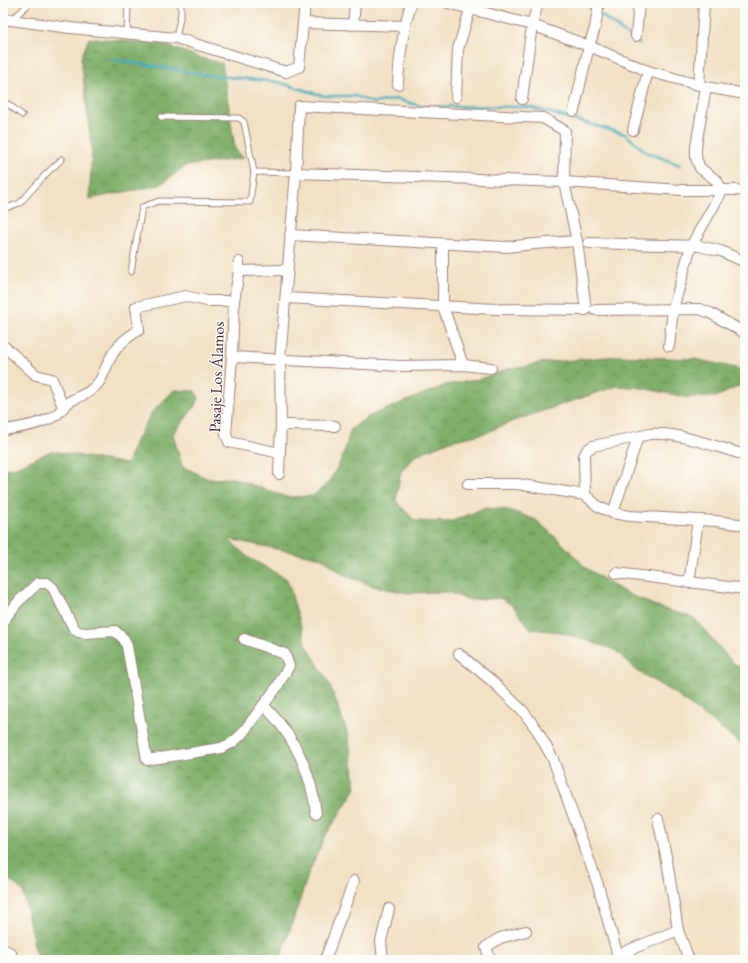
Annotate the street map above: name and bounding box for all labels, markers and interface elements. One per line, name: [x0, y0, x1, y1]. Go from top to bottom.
street label: Pasaje Los Álamos: [204, 321, 229, 433]

